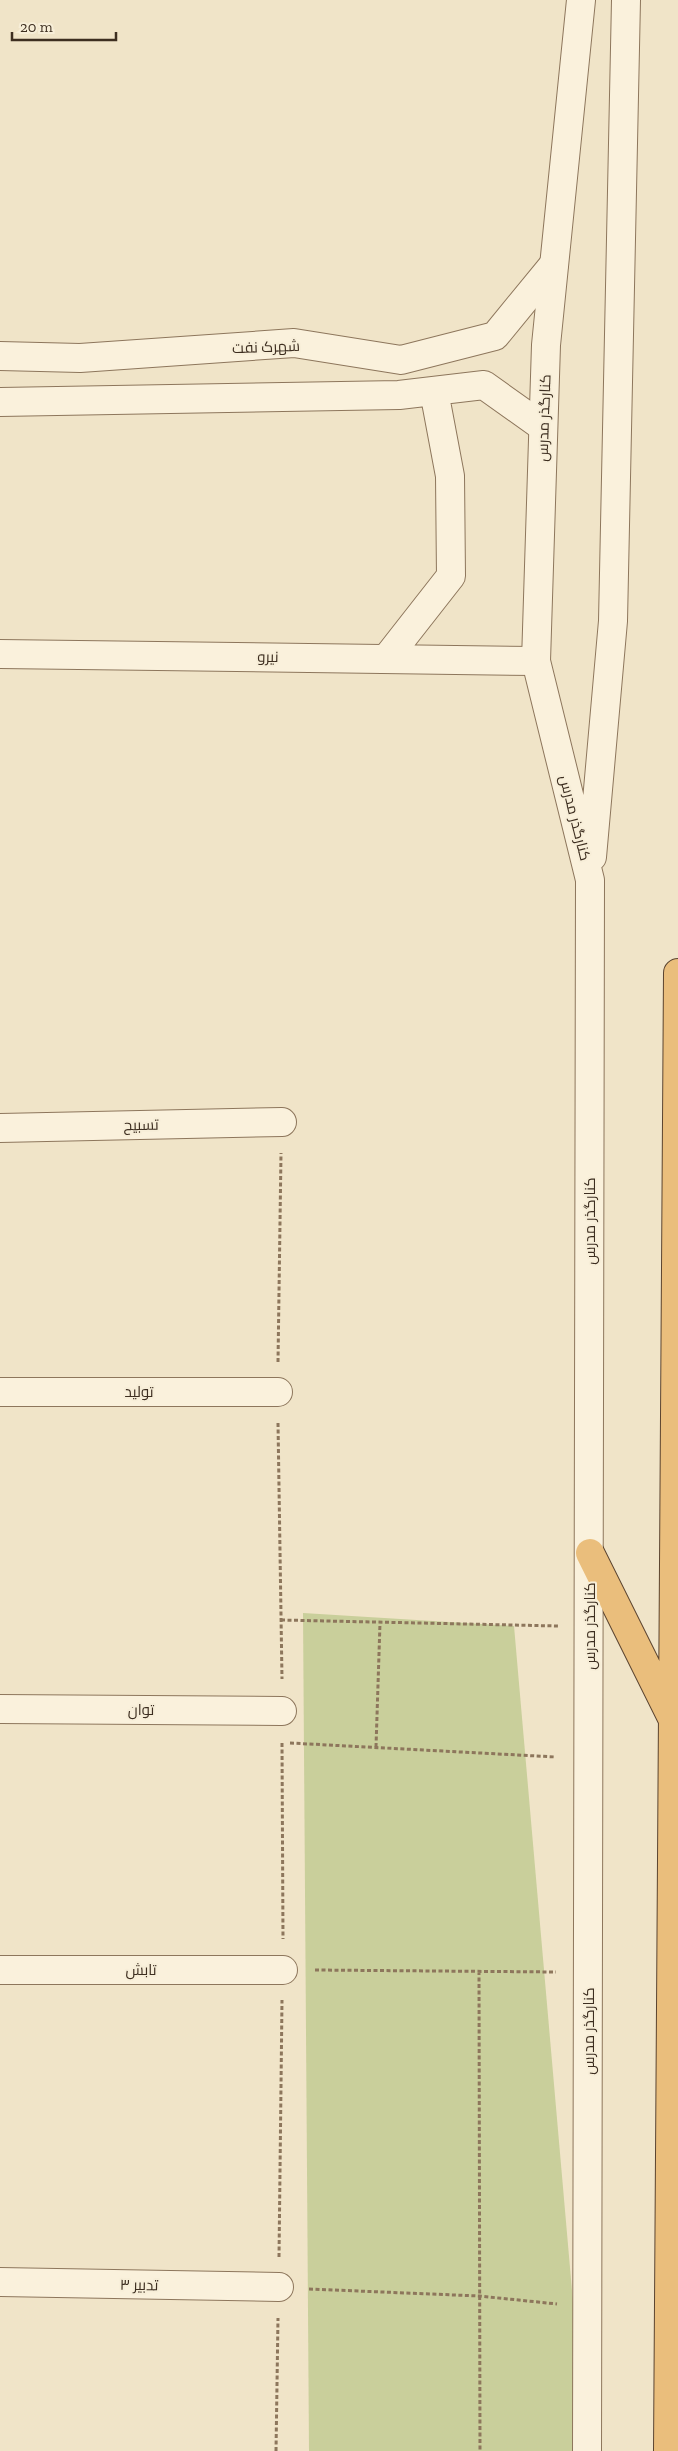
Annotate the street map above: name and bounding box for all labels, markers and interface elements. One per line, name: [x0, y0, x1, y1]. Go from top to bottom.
scale bar: [12, 10, 116, 42]
text: 20 m: [20, 18, 53, 36]
street label: شهرک نفت: [232, 337, 300, 358]
street label: کنارگذر مدرس: [533, 374, 556, 462]
street label: نیرو: [257, 648, 279, 666]
street label: کنارگذر مدرس: [555, 773, 594, 863]
street label: تسبیح: [123, 1116, 159, 1136]
street label: کنارگذر مدرس: [581, 1177, 600, 1265]
street label: تولید: [124, 1383, 154, 1401]
street label: کنارگذر مدرس: [581, 1582, 600, 1670]
street label: توان: [128, 1701, 154, 1720]
street label: تابش: [125, 1961, 157, 1980]
street label: کنارگذر مدرس: [580, 1987, 599, 2075]
street label: تدبیر ۳: [120, 2276, 158, 2294]

